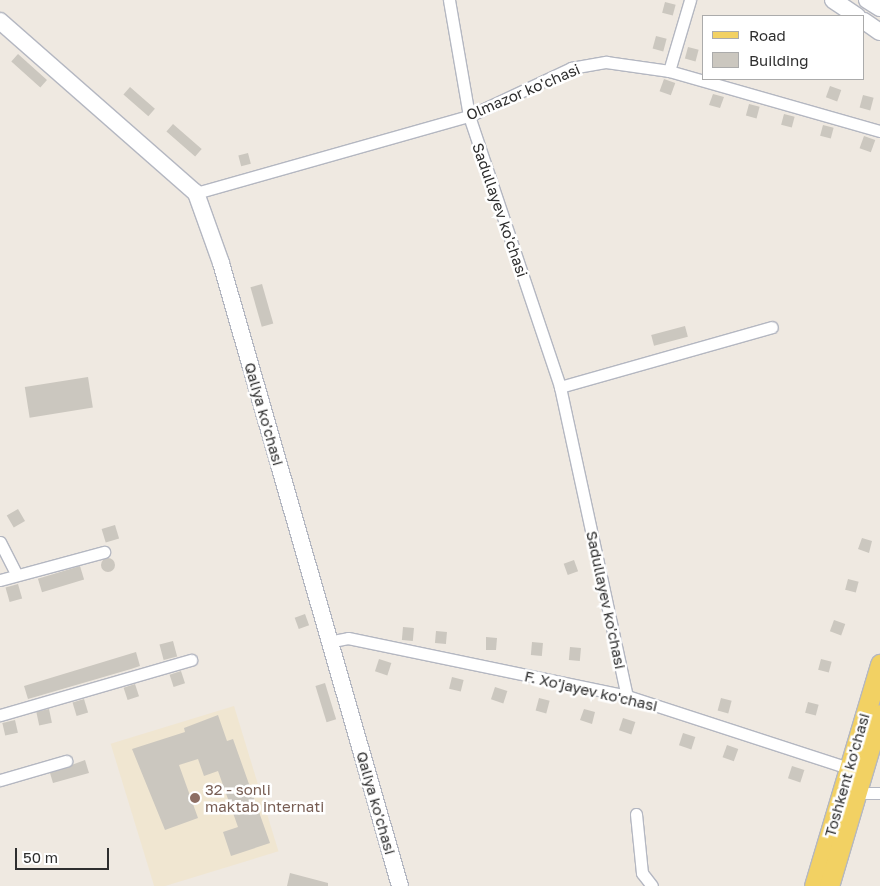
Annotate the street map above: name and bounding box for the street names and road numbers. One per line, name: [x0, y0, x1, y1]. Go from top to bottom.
street label: Olmazor ko'chasi: [463, 60, 583, 124]
street label: Sadullayev ko'chasi: [469, 140, 531, 280]
street label: Qaliya ko'chasi: [241, 360, 287, 468]
street label: Sadullayev ko'chasi: [583, 529, 629, 671]
street label: F. Xo'jayev ko'chasi: [523, 667, 659, 715]
street label: Toshkent ko'chasi: [821, 711, 873, 839]
street label: Qaliya ko'chasi: [353, 749, 399, 857]

